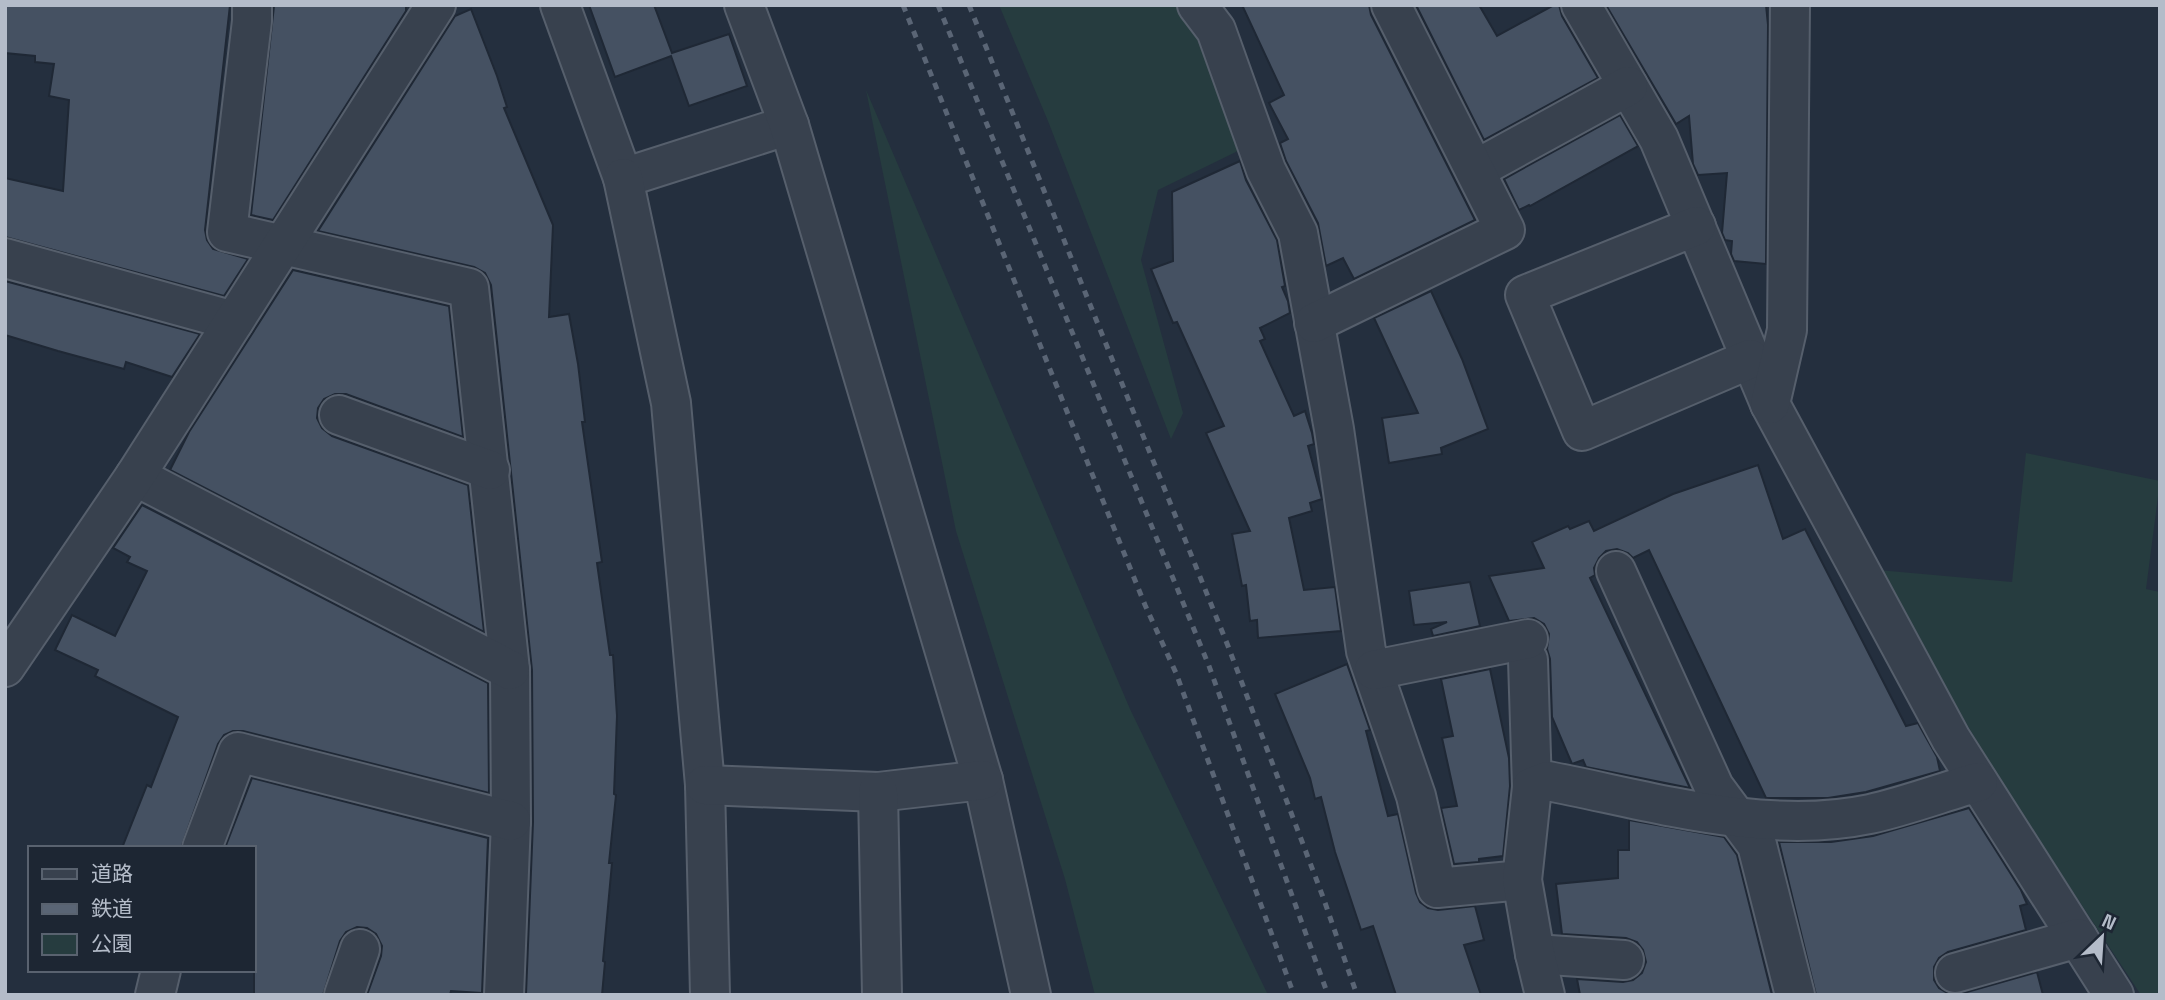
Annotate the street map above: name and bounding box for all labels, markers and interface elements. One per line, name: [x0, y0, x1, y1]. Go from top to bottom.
legend: [28, 846, 256, 972]
text: 道路: [91, 860, 133, 887]
text: 鉄道: [91, 895, 133, 922]
north arrow: [2067, 902, 2137, 972]
text: N: [2098, 908, 2120, 936]
text: 公園: [91, 930, 133, 957]

